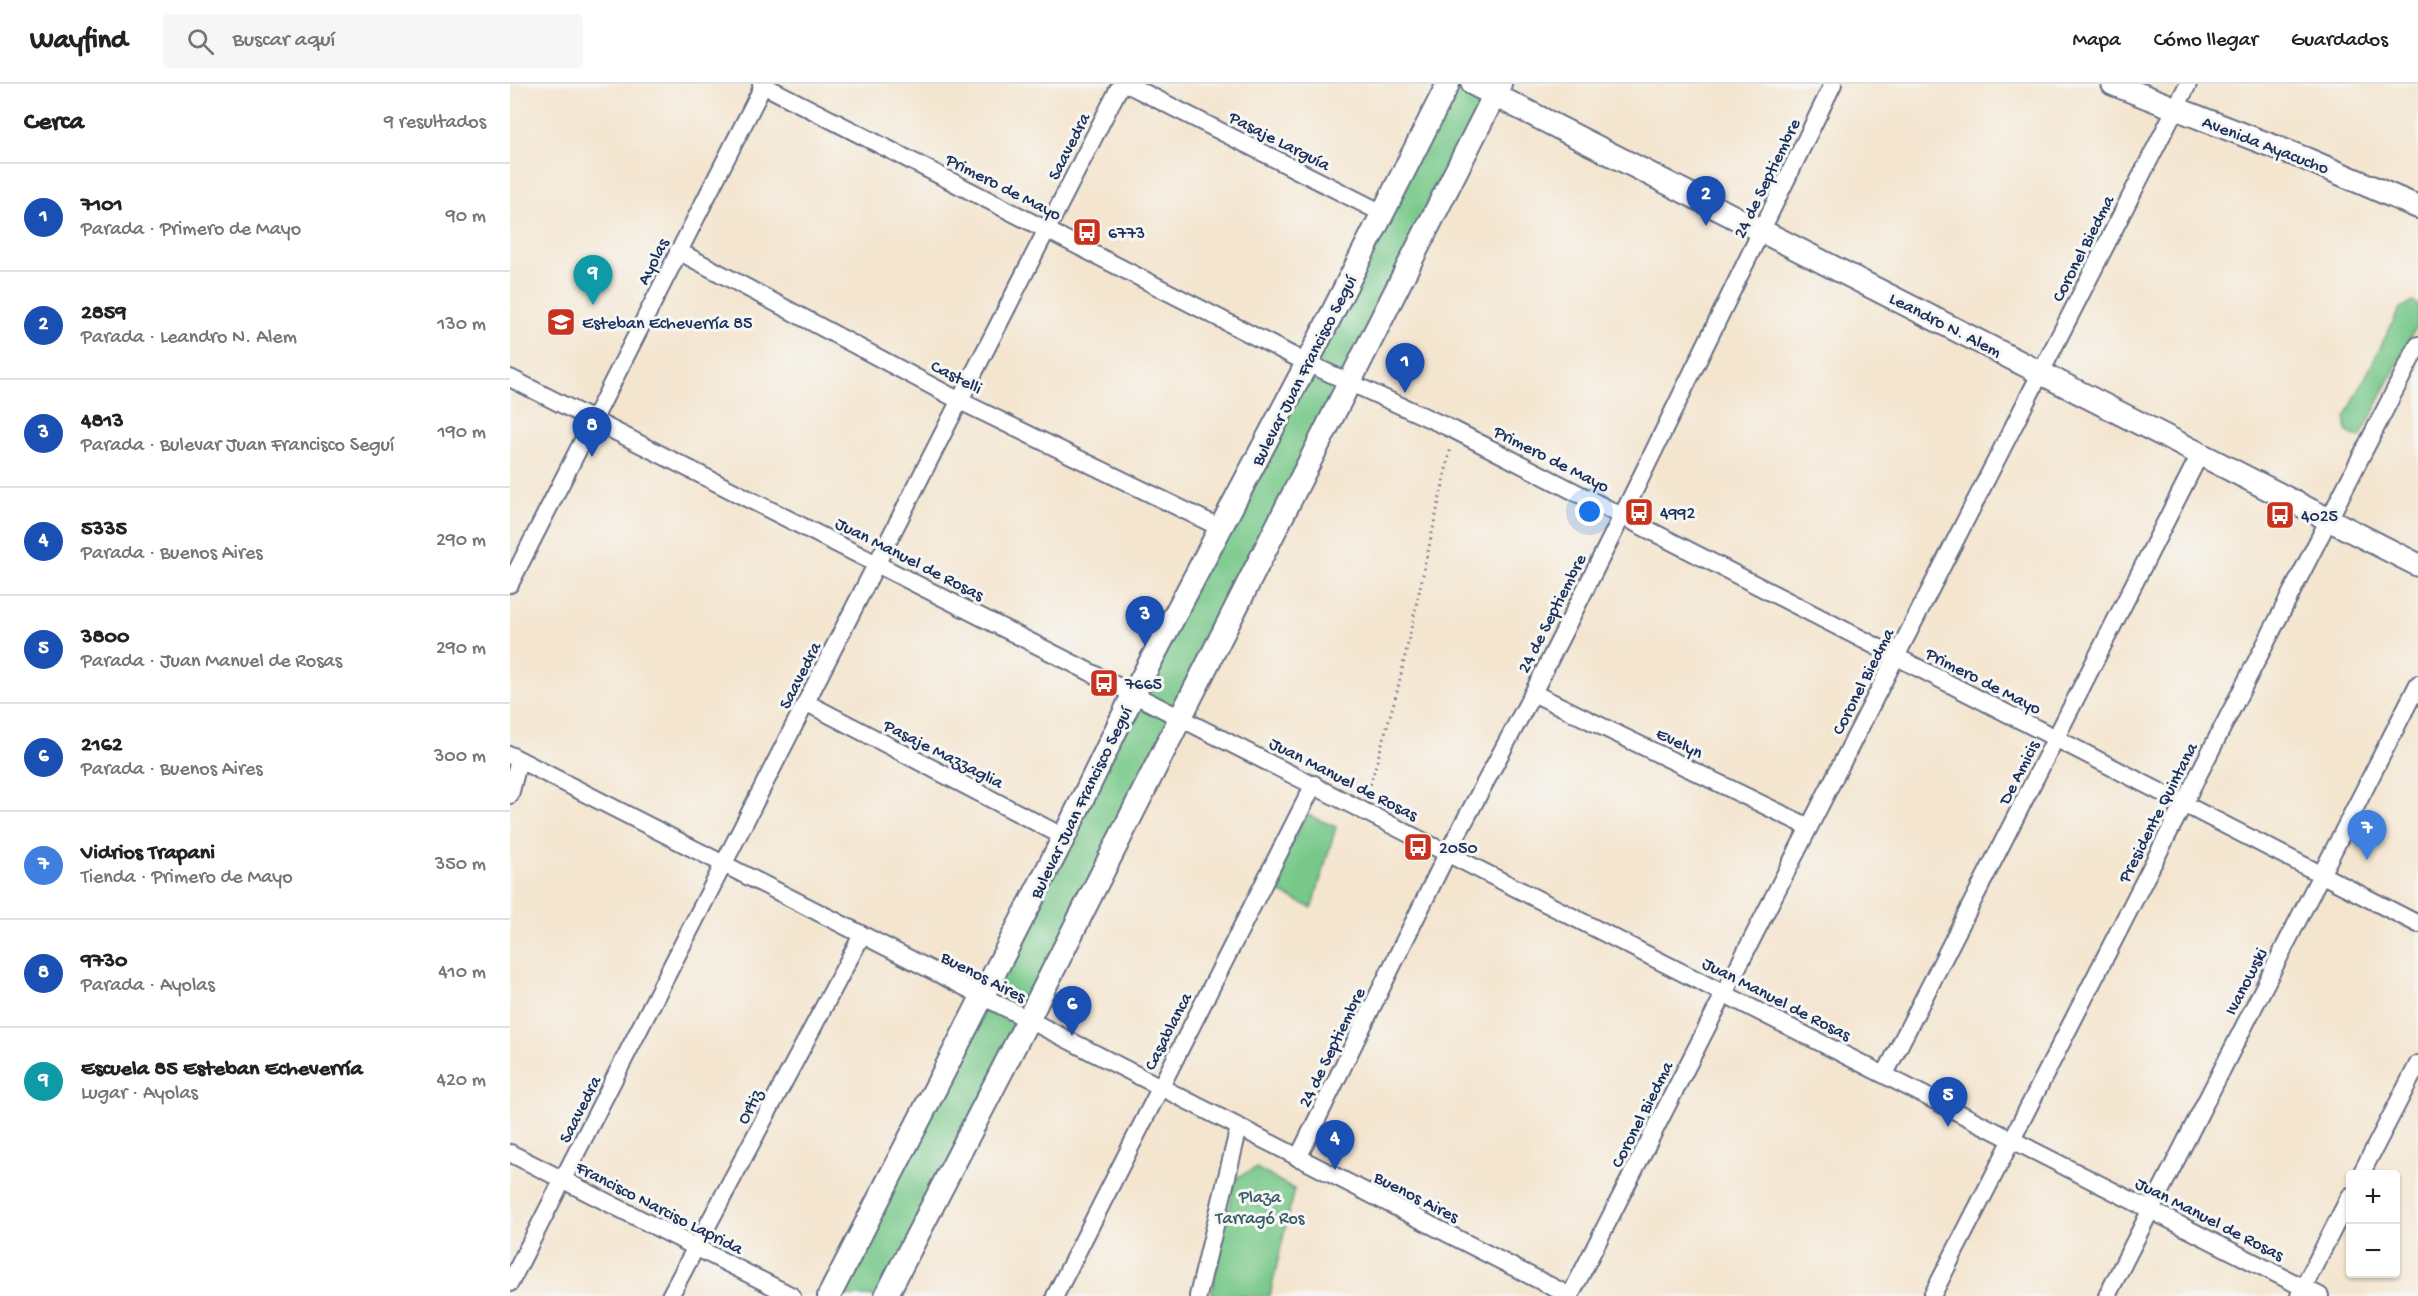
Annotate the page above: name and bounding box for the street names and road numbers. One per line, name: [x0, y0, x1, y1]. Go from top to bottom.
street label: Pasaje Larguía: [1224, 107, 1334, 177]
street label: Saavedra: [1044, 109, 1096, 184]
street label: Avenida Ayacucho: [2199, 112, 2332, 180]
street label: 24 de Septiembre: [1730, 115, 1807, 242]
street label: Primero de Mayo: [941, 150, 1064, 226]
street label: Coronel Biedma: [2048, 192, 2121, 306]
street label: Ayolas: [634, 234, 675, 289]
street label: Bulevar Juan Francisco Seguí: [1248, 271, 1363, 471]
street label: Leandro N. Alem: [1885, 289, 2005, 364]
street label: Castelli: [927, 356, 985, 400]
street label: Primero de Mayo: [1489, 422, 1612, 498]
street label: Juan Manuel de Rosas: [831, 514, 988, 607]
street label: 24 de Septiembre: [1514, 551, 1593, 677]
street label: Coronel Biedma: [1828, 625, 1901, 739]
street label: Saavedra: [775, 638, 827, 713]
street label: Primero de Mayo: [1921, 644, 2044, 720]
street label: Bulevar Juan Francisco Seguí: [1026, 703, 1138, 903]
street label: Pasaje Mazzaglia: [878, 716, 1007, 795]
street label: Evelyn: [1652, 724, 1706, 765]
street label: Juan Manuel de Rosas: [1265, 734, 1422, 827]
street label: De Amicis: [1995, 736, 2046, 810]
street label: Presidente Quintana: [2114, 739, 2204, 888]
street label: Ivanowski: [2221, 945, 2273, 1019]
street label: Buenos Aires: [936, 947, 1030, 1009]
street label: Juan Manuel de Rosas: [1698, 954, 1855, 1047]
street label: 24 de Septiembre: [1295, 984, 1372, 1111]
street label: Casablanca: [1141, 989, 1198, 1075]
street label: Coronel Biedma: [1607, 1058, 1680, 1172]
street label: Saavedra: [555, 1072, 607, 1147]
street label: Ortiz: [733, 1085, 770, 1128]
street label: Francisco Narciso Laprida: [571, 1157, 747, 1261]
street label: Buenos Aires: [1369, 1167, 1463, 1229]
street label: Juan Manuel de Rosas: [2131, 1174, 2288, 1267]

